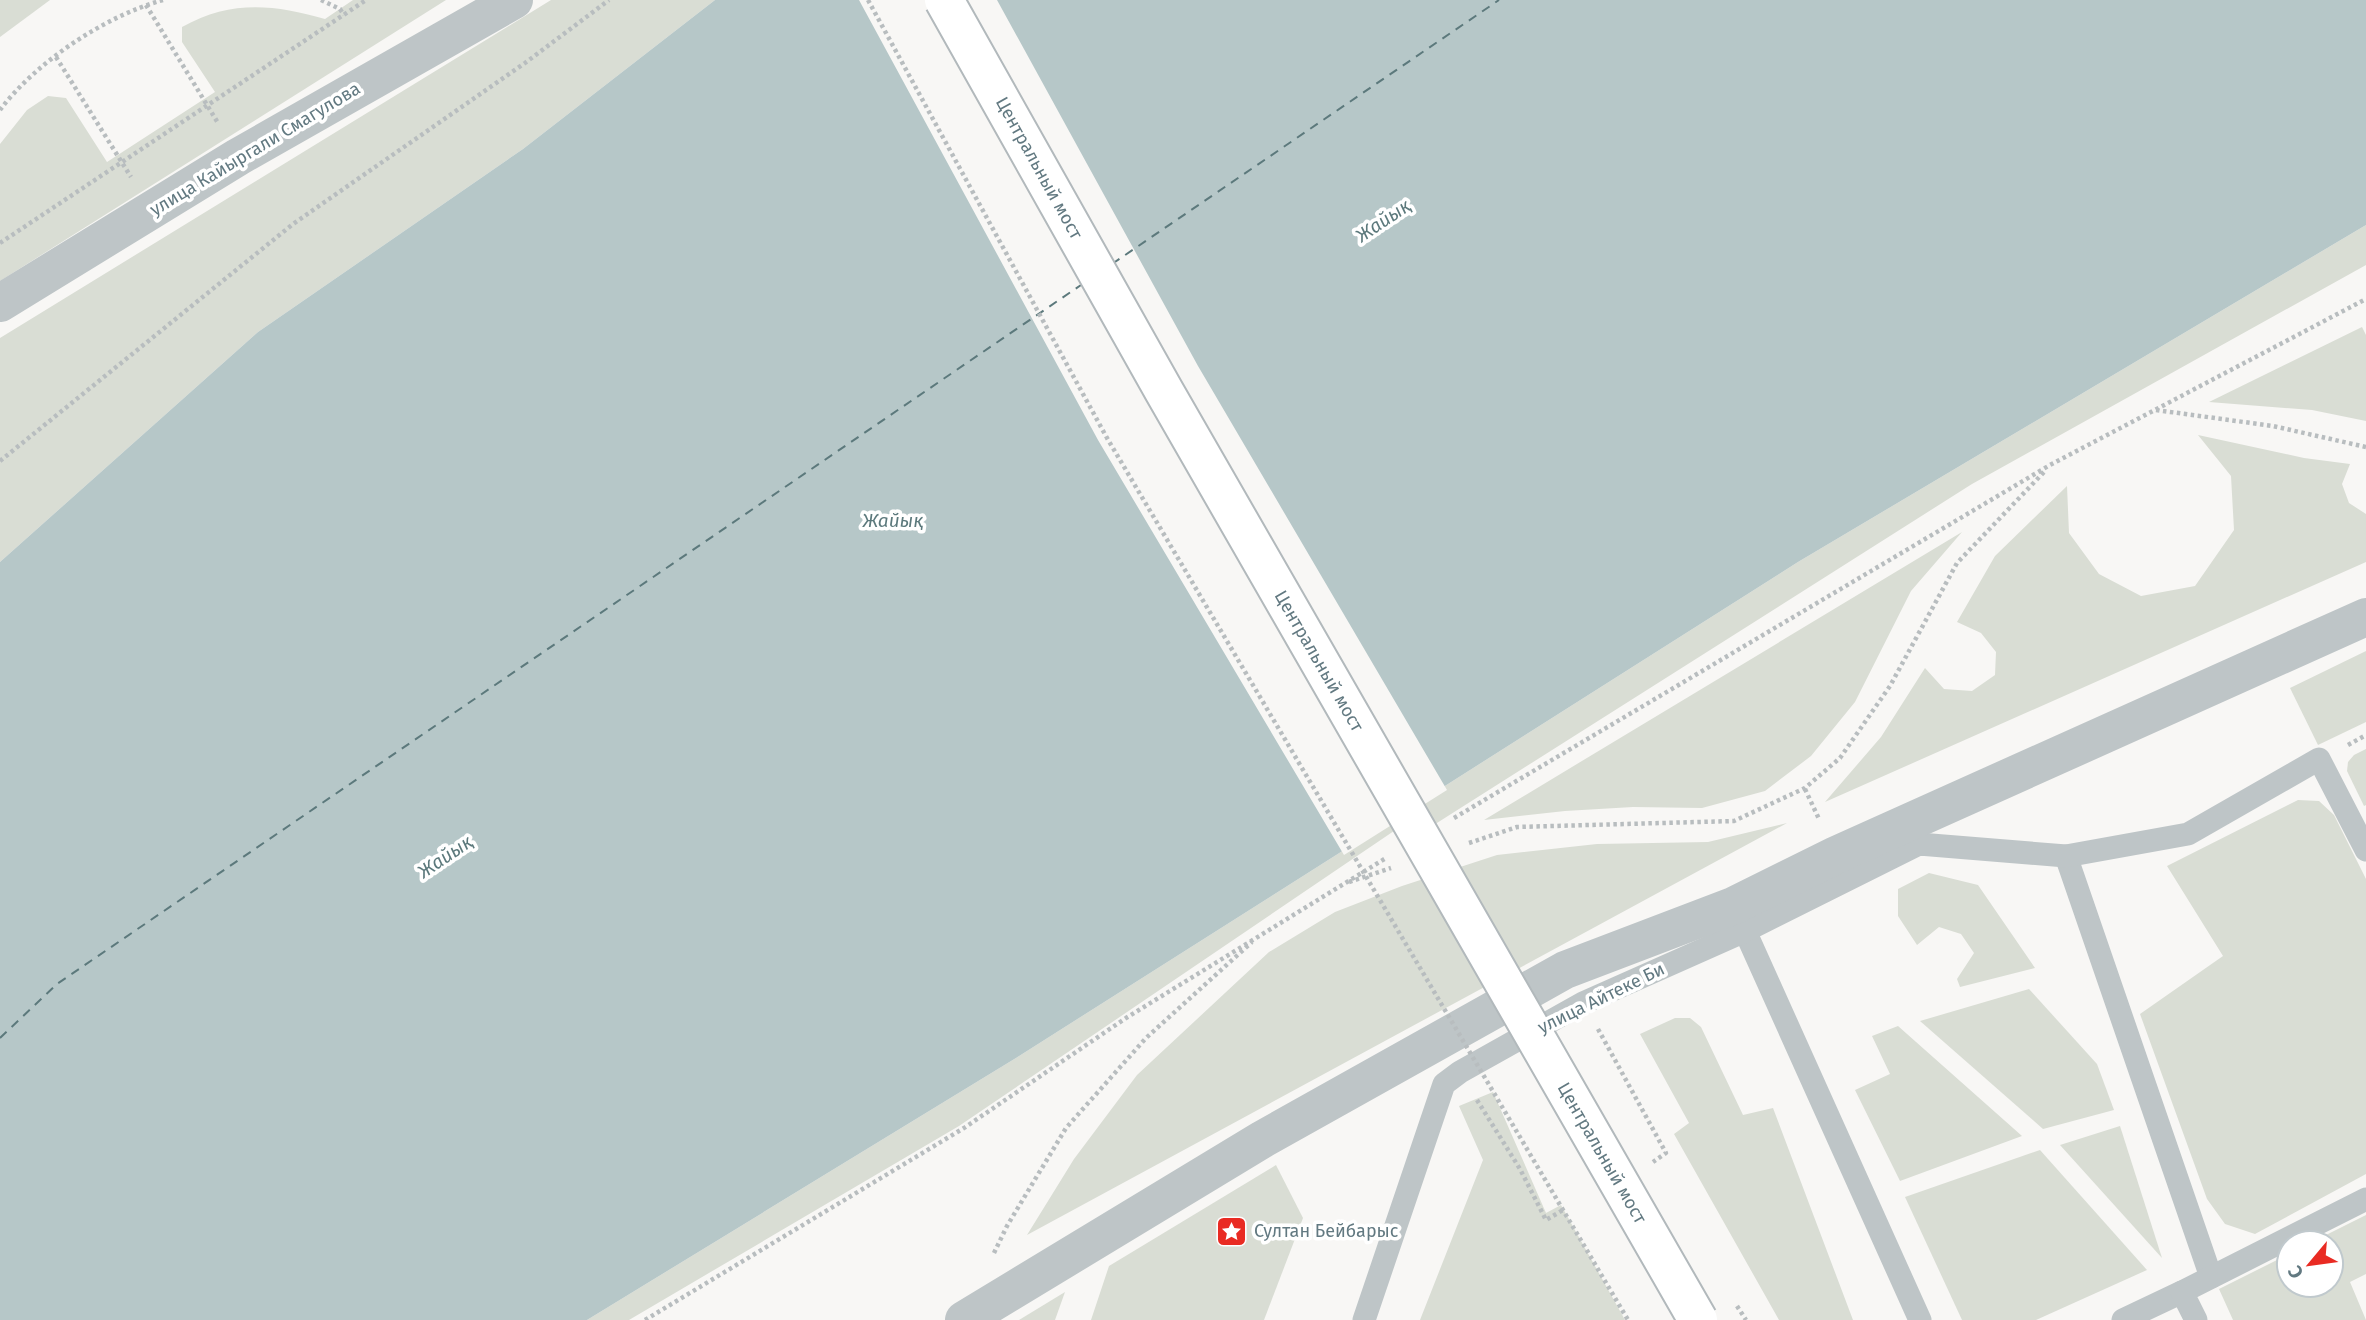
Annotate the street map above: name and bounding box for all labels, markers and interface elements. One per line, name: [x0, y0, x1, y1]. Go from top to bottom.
street label: улица Кайыргали Смагулова: [146, 77, 364, 221]
street label: Центральный мост: [991, 93, 1088, 244]
water label: Жайық: [1351, 194, 1415, 248]
water label: Жайық: [861, 509, 924, 532]
street label: Центральный мост: [1270, 587, 1369, 736]
water label: Жайық: [413, 830, 477, 884]
street label: улица Айтеке Би: [1534, 958, 1668, 1038]
street label: Центральный мост: [1553, 1079, 1652, 1228]
place icon: Султан Бейбарыс: [1214, 1214, 1248, 1248]
place label: Султан Бейбарыс: [1254, 1220, 1399, 1242]
north arrow: [2275, 1229, 2345, 1299]
text: С: [2283, 1262, 2308, 1282]

